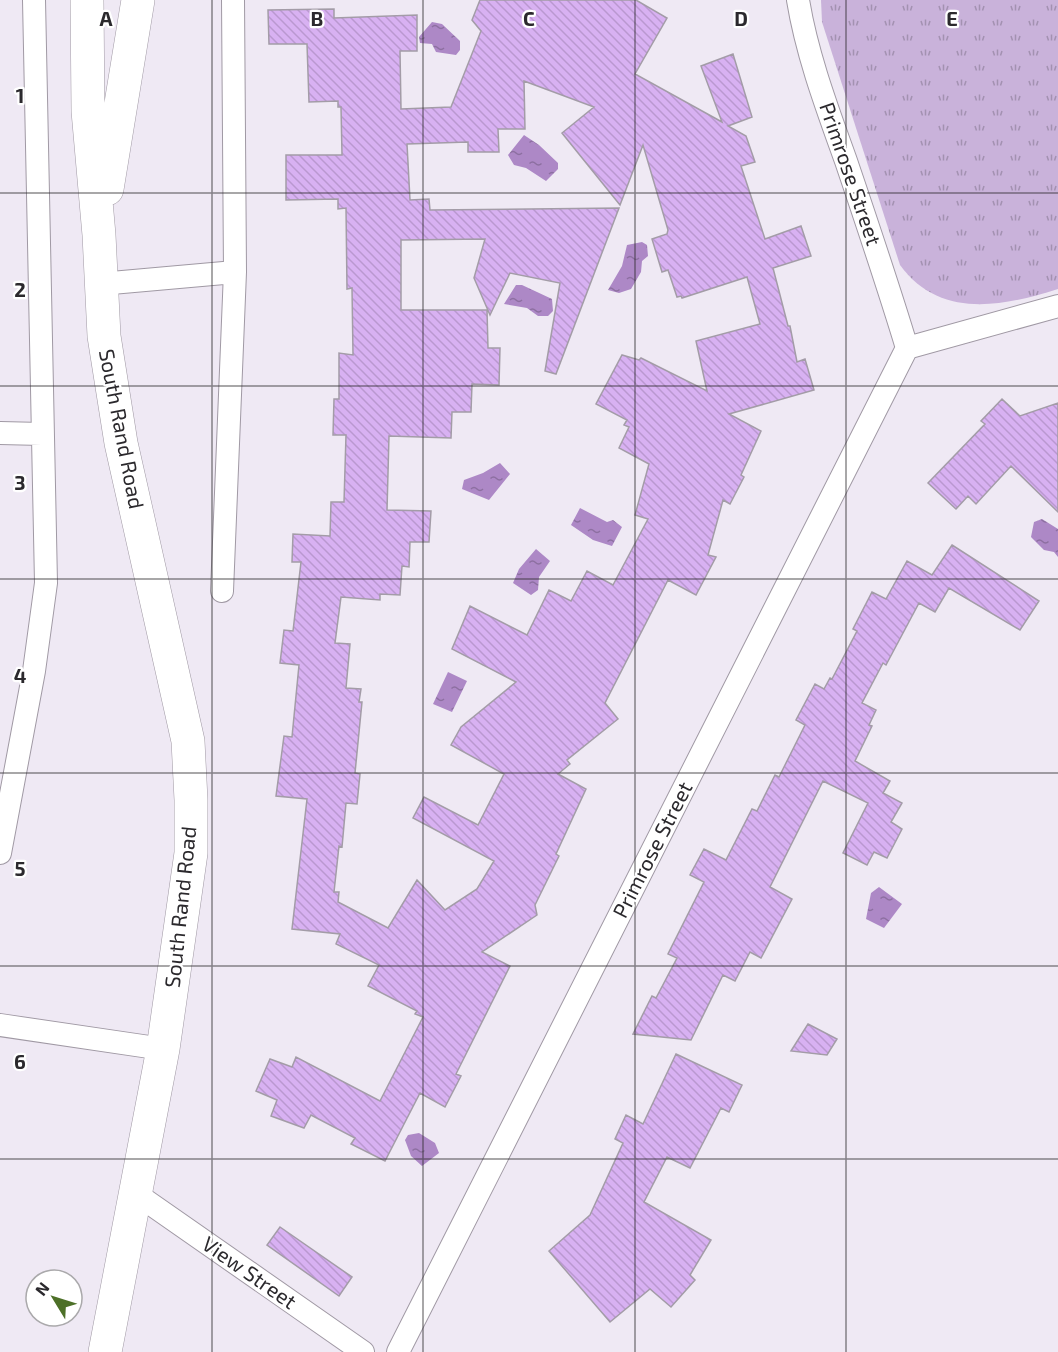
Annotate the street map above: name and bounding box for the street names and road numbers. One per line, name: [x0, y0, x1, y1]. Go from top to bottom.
street label: Primrose Street: [815, 99, 888, 248]
street label: South Rand Road: [95, 347, 150, 511]
street label: Primrose Street: [607, 777, 697, 922]
street label: South Rand Road: [159, 825, 200, 989]
street label: View Street: [198, 1230, 302, 1313]

